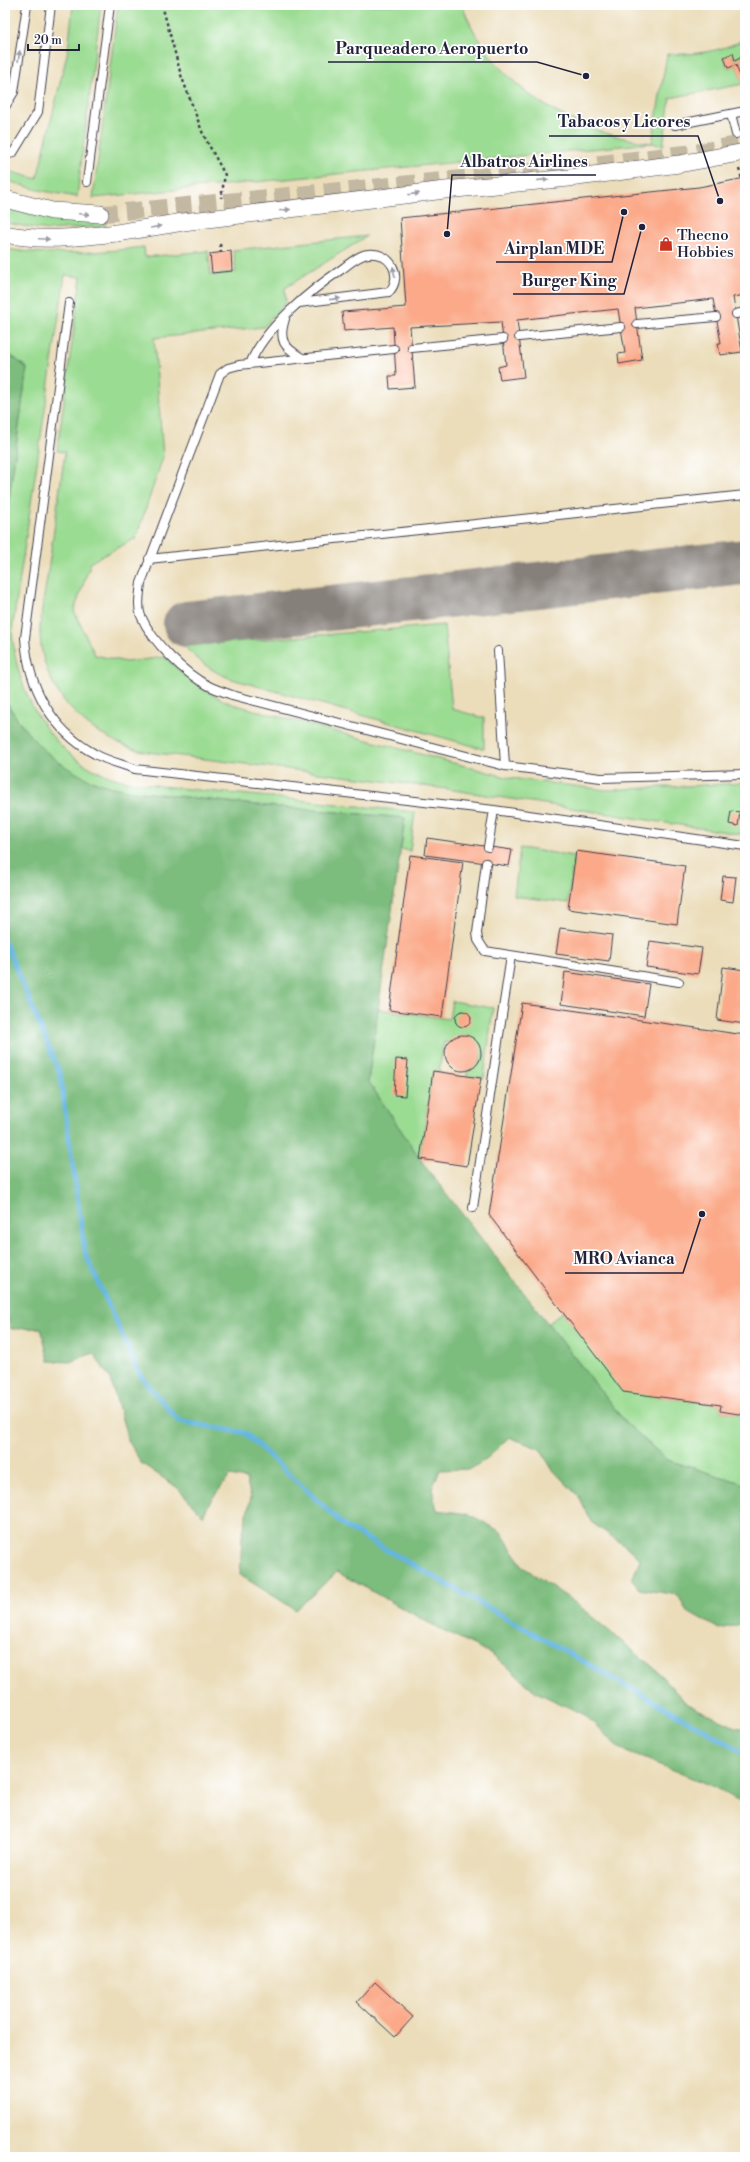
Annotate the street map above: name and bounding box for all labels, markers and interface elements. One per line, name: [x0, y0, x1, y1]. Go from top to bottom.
scale bar: [28, 26, 79, 52]
text: 20 m: [34, 33, 62, 48]
callout: Parqueadero Aeropuerto: [328, 34, 537, 62]
text: Parqueadero Aeropuerto: [336, 39, 528, 59]
one-way arrow: [16, 50, 22, 62]
callout: Tabacos y Licores: [549, 108, 698, 136]
text: Tabacos y Licores: [558, 112, 690, 132]
callout: Albatros Airlines: [452, 147, 596, 175]
text: Albatros Airlines: [459, 152, 588, 172]
one-way arrow: [537, 177, 549, 184]
one-way arrow: [408, 191, 420, 197]
one-way arrow: [279, 207, 291, 213]
one-way arrow: [78, 210, 90, 217]
one-way arrow: [150, 223, 162, 229]
place label: Thecno Hobbies: [677, 226, 734, 262]
callout: Airplan MDE: [496, 234, 612, 262]
one-way arrow: [38, 235, 50, 242]
shop icon: Thecno Hobbies: [658, 236, 674, 252]
text: Airplan MDE: [503, 239, 604, 259]
one-way arrow: [391, 266, 397, 279]
callout: Burger King: [513, 266, 624, 294]
text: Burger King: [521, 271, 617, 291]
one-way arrow: [329, 296, 341, 302]
callout: MRO Avianca: [565, 1245, 683, 1273]
text: MRO Avianca: [573, 1249, 675, 1269]

